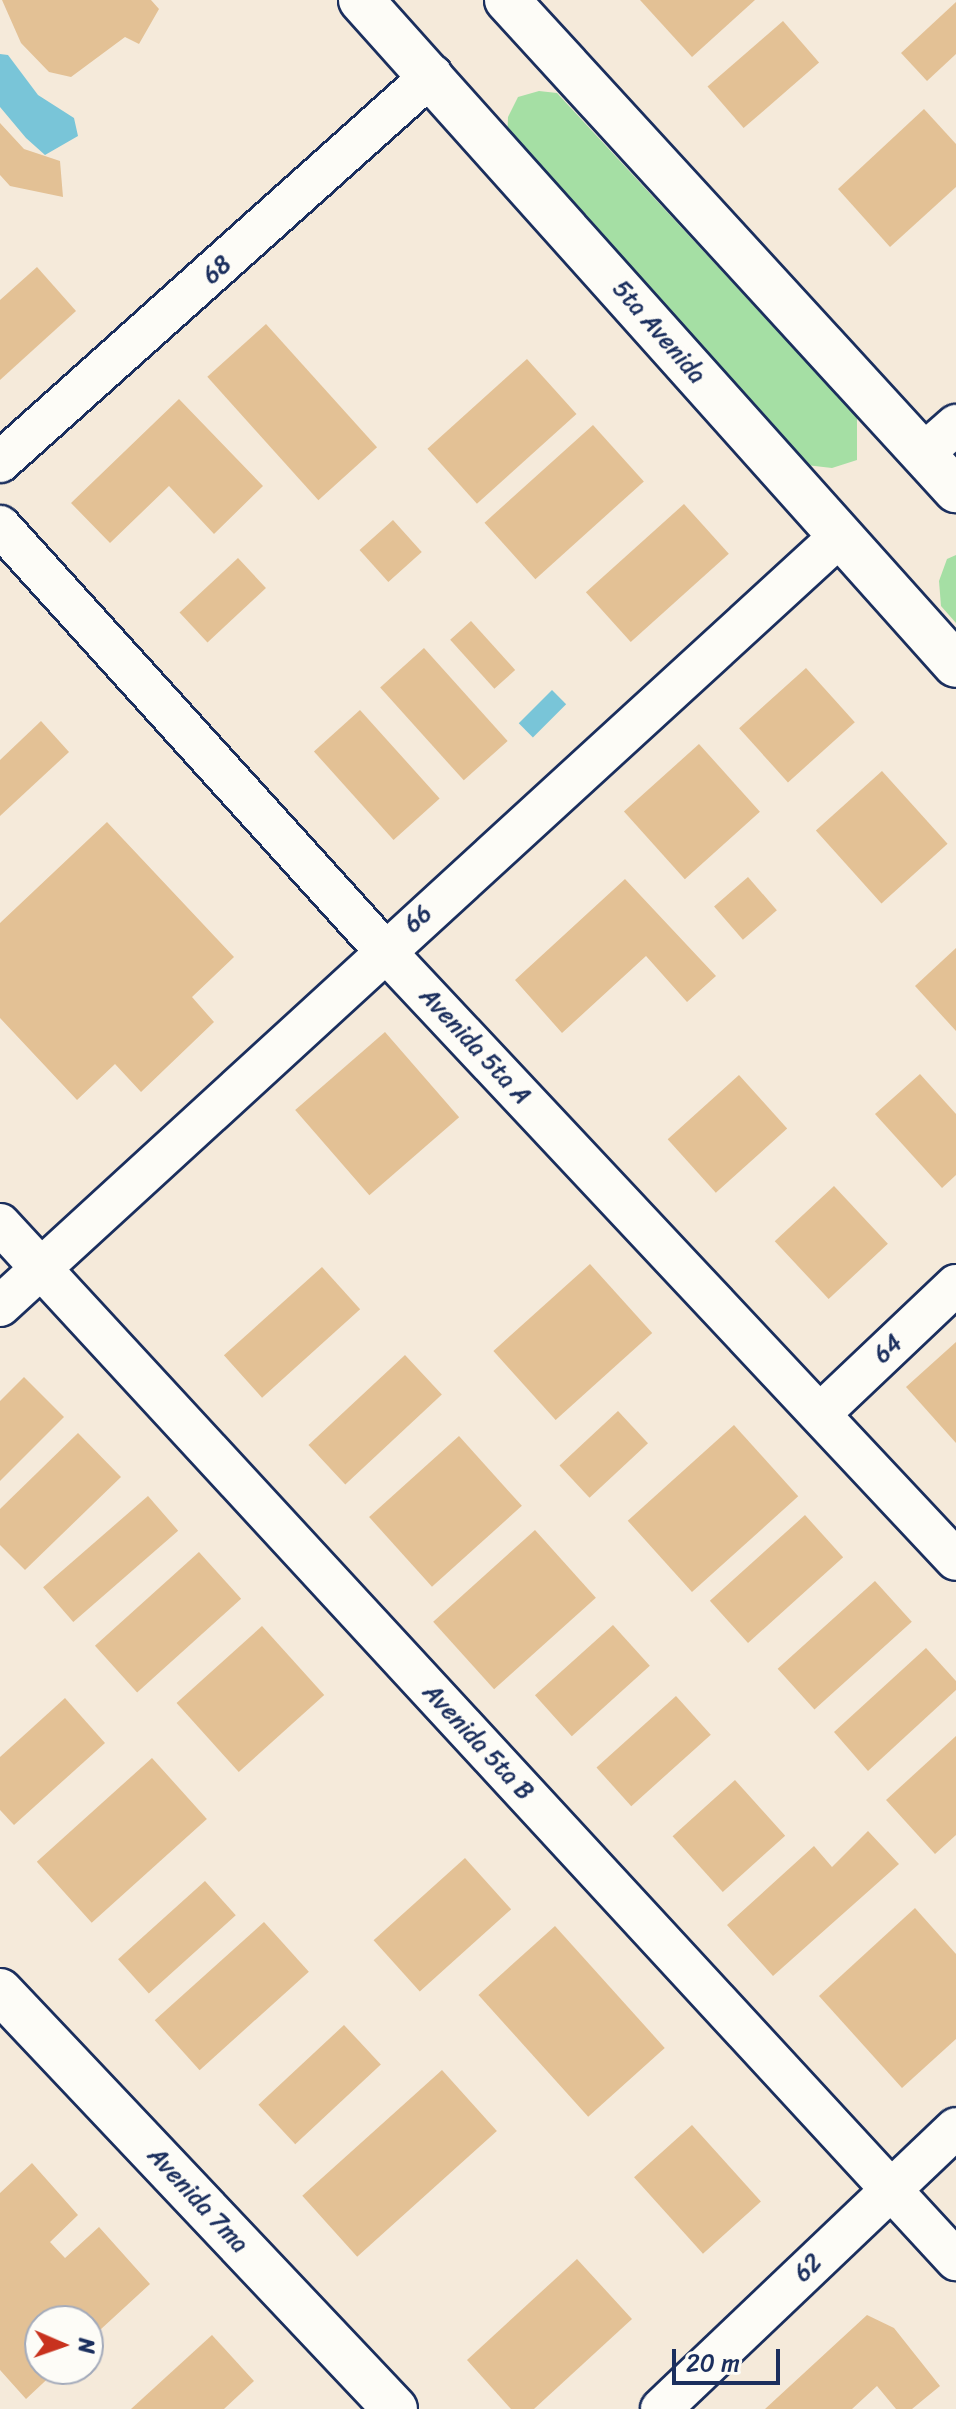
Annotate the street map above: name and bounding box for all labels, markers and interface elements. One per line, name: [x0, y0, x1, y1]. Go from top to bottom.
street label: 68: [197, 250, 237, 290]
street label: 5ta Avenida: [606, 275, 712, 389]
street label: 66: [398, 899, 438, 939]
street label: Avenida 5ta A: [414, 982, 536, 1110]
street label: 64: [868, 1329, 908, 1369]
street label: Avenida 5ta B: [417, 1678, 539, 1806]
street label: Avenida 7ma: [142, 2141, 254, 2259]
street label: 62: [788, 2248, 828, 2288]
north arrow: [24, 2305, 104, 2385]
scale bar: [676, 2333, 784, 2383]
text: N: [67, 2337, 106, 2354]
text: 20 m: [686, 2342, 740, 2384]

